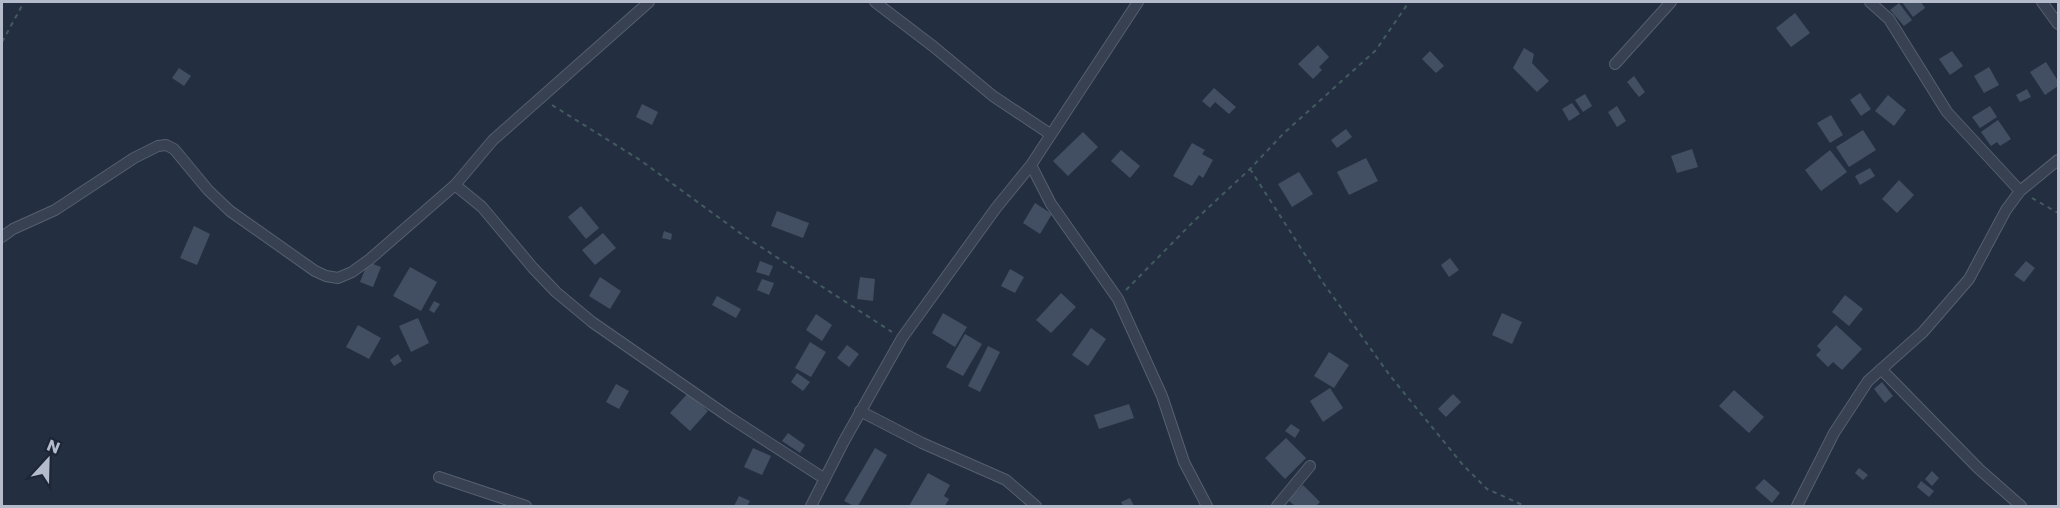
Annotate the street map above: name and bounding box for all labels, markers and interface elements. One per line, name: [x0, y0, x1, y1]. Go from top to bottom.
north arrow: [18, 430, 78, 490]
text: N: [44, 434, 63, 459]

